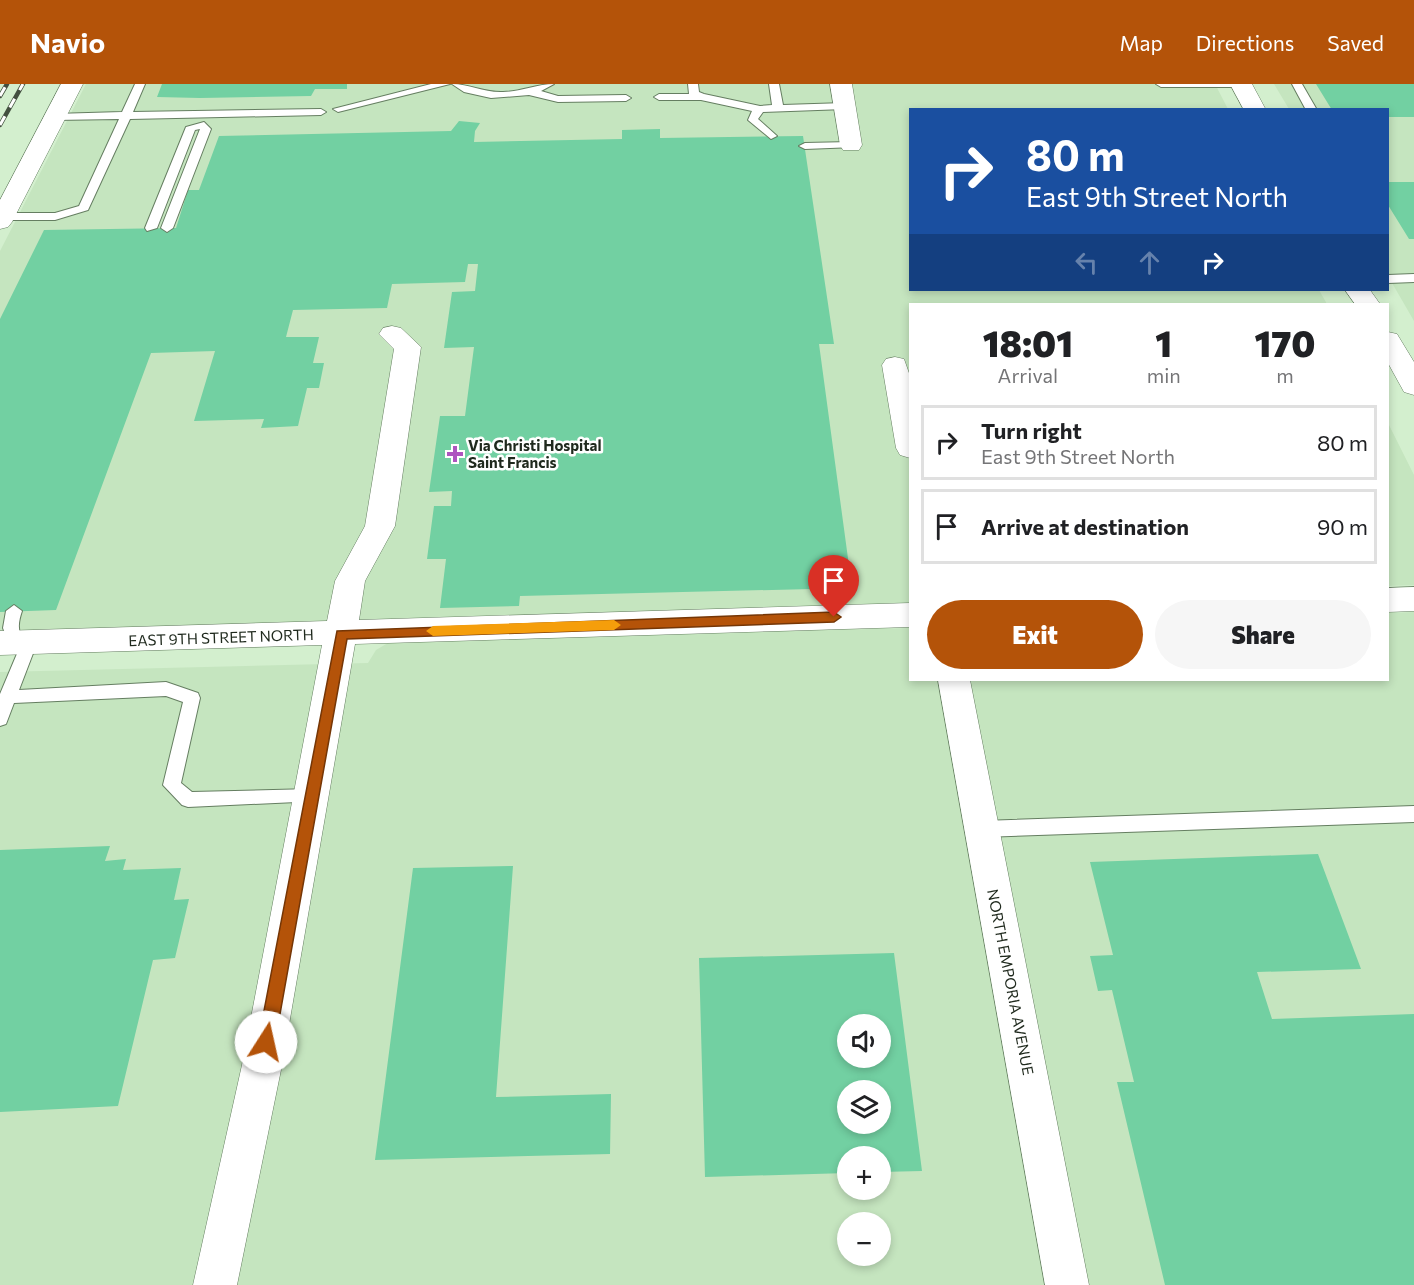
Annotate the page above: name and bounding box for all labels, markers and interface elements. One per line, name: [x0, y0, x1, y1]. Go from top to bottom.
text: Navio: [30, 25, 105, 59]
text: Map: [1120, 30, 1163, 55]
text: Directions: [1196, 30, 1294, 55]
text: Saved: [1327, 30, 1384, 55]
text: 80 m: [1026, 128, 1125, 180]
icon: right: [927, 132, 1005, 210]
text: East 9th Street North: [1026, 180, 1288, 213]
icon: left: [1070, 246, 1103, 279]
icon: ahead: [1133, 246, 1166, 279]
icon: right: [1196, 246, 1229, 279]
text: 18:01: [983, 320, 1073, 364]
text: 1: [1155, 320, 1172, 364]
text: 170: [1254, 320, 1315, 364]
text: Arrival: [998, 363, 1058, 387]
text: min: [1147, 363, 1181, 387]
text: m: [1276, 363, 1294, 387]
text: Turn right: [981, 417, 1082, 444]
icon: right: [930, 426, 963, 459]
text: 80 m: [1317, 429, 1368, 456]
place label: Via Christi Hospital Saint Francis: [468, 436, 602, 471]
text: East 9th Street North: [981, 444, 1175, 468]
marker: Via Christi Hospital Saint Francis: [446, 445, 464, 463]
icon: arrive: [930, 510, 963, 543]
text: Arrive at destination: [981, 513, 1189, 540]
text: 90 m: [1317, 513, 1368, 540]
pin: [808, 555, 859, 617]
icon: arrive: [817, 564, 850, 597]
button: Exit: [927, 600, 1143, 669]
button: Share: [1155, 600, 1371, 669]
street label: EAST 9TH STREET NORTH: [128, 625, 314, 649]
street label: NORTH EMPORIA AVENUE: [984, 887, 1038, 1077]
position arrow: [234, 1010, 298, 1074]
map controls: [837, 1014, 891, 1266]
button: sound: [837, 1014, 891, 1068]
button: layers: [837, 1080, 891, 1134]
button: +: [837, 1146, 891, 1200]
button: −: [837, 1212, 891, 1266]

